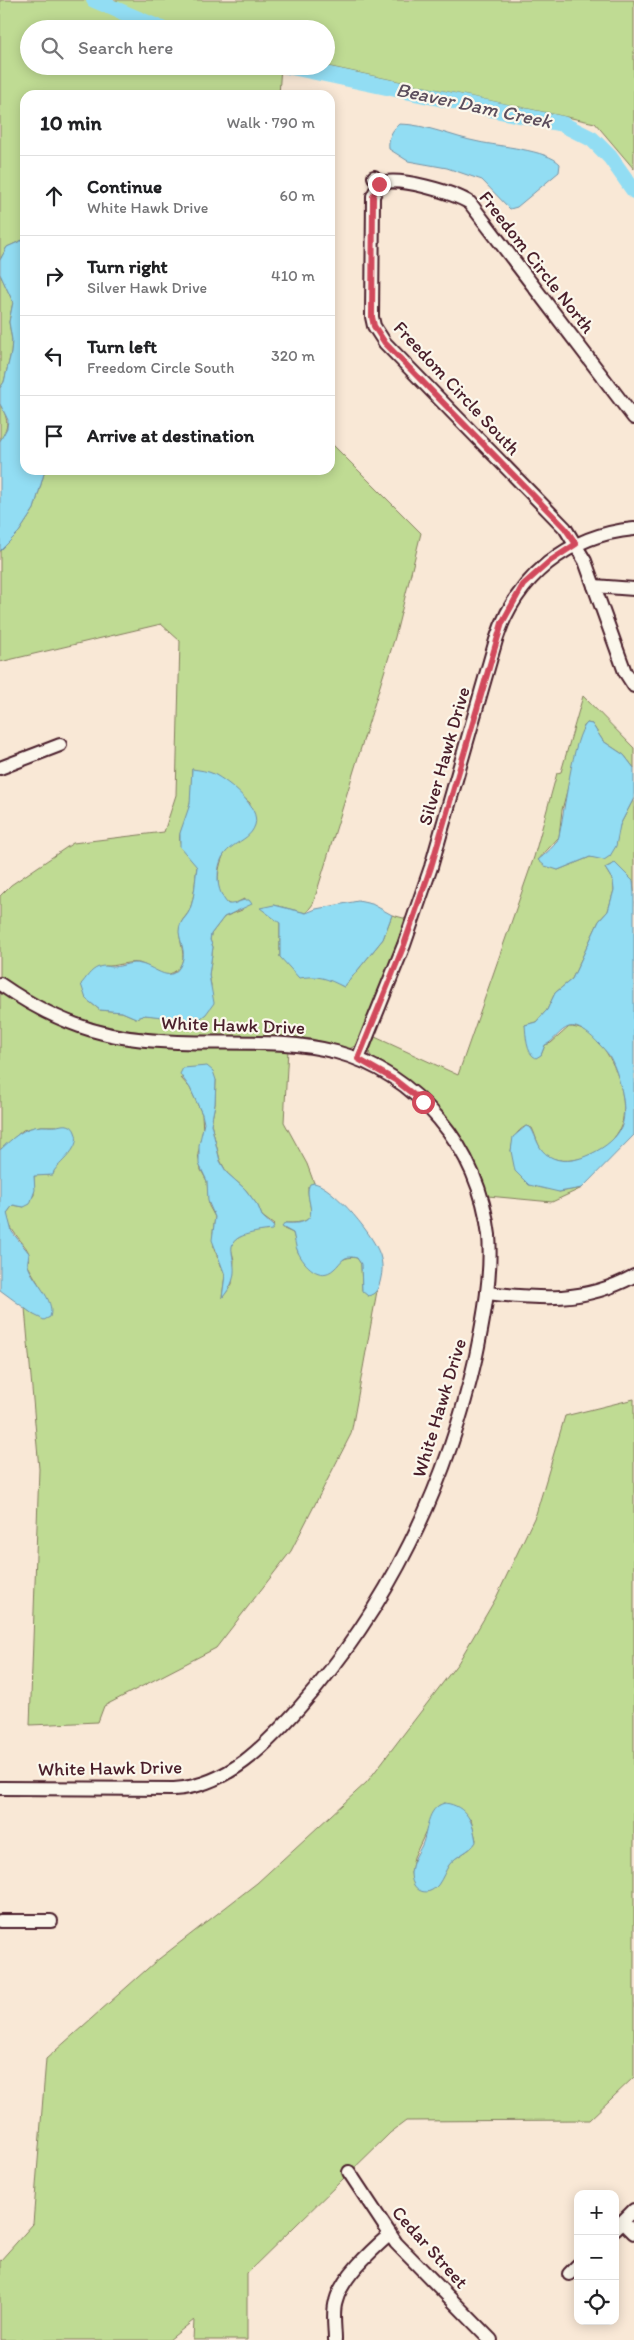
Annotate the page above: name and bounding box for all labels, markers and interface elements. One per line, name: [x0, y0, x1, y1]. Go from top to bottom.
search box: [20, 20, 335, 75]
icon: search: [38, 34, 66, 62]
text: Search here: [78, 36, 173, 59]
water label: Beaver Dam Creek: [394, 77, 556, 134]
text: 10 min: [40, 110, 102, 135]
text: Walk · 790 m: [227, 113, 315, 132]
route end: [368, 173, 391, 196]
text: Continue: [87, 175, 162, 198]
icon: ahead: [40, 182, 68, 210]
text: 60 m: [280, 186, 315, 205]
street label: Freedom Circle North: [474, 186, 600, 338]
text: White Hawk Drive: [87, 198, 208, 217]
text: Turn right: [87, 255, 168, 278]
icon: right: [40, 262, 68, 290]
text: 410 m: [271, 266, 315, 285]
text: Silver Hawk Drive: [87, 278, 207, 297]
street label: Freedom Circle South: [389, 316, 525, 460]
text: Turn left: [87, 335, 157, 358]
icon: left: [40, 342, 68, 370]
text: 320 m: [271, 346, 315, 365]
text: Freedom Circle South: [87, 358, 234, 377]
icon: arrive: [40, 422, 68, 450]
text: Arrive at destination: [87, 424, 254, 447]
street label: Silver Hawk Drive: [413, 684, 475, 828]
street label: White Hawk Drive: [161, 1011, 305, 1039]
route start: [412, 1091, 435, 1114]
street label: White Hawk Drive: [407, 1336, 471, 1480]
street label: White Hawk Drive: [38, 1755, 182, 1781]
map controls: [574, 2190, 619, 2325]
button: +: [574, 2190, 619, 2235]
street label: Cedar Street: [387, 2201, 473, 2293]
button: −: [574, 2235, 619, 2280]
button: locate: [574, 2280, 619, 2325]

